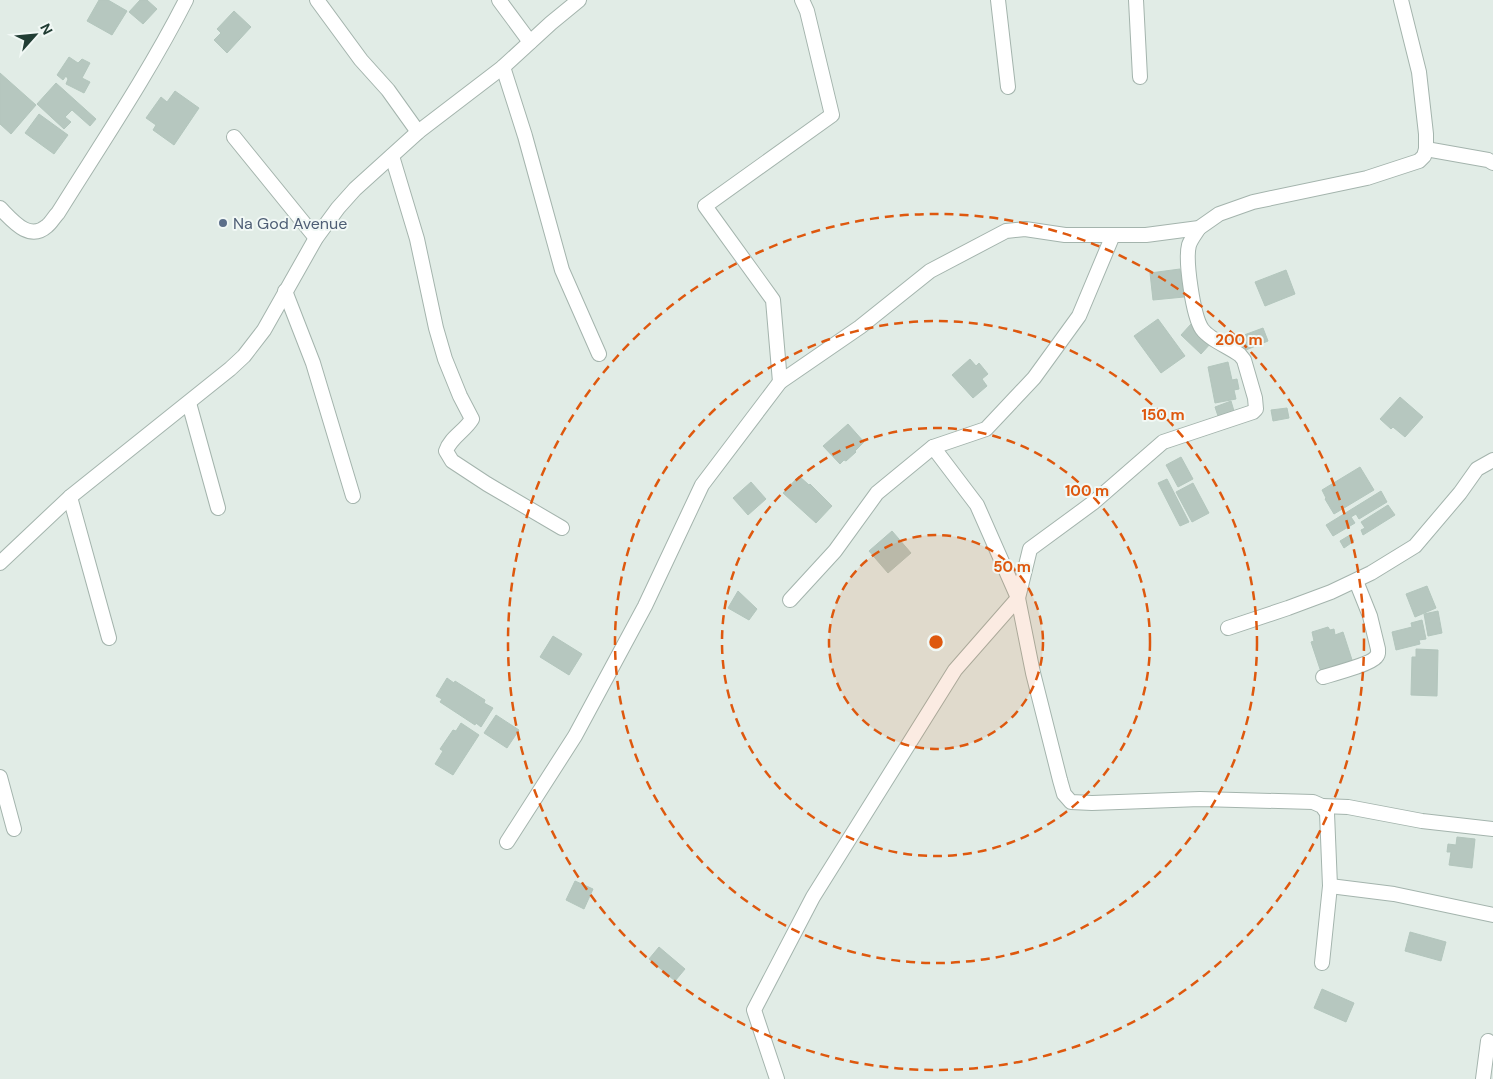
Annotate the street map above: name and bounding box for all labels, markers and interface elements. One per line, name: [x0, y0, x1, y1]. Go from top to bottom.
north arrow: [10, 10, 60, 60]
text: N: [36, 20, 57, 38]
place label: Na God Avenue: [233, 213, 347, 234]
marker: Na God Avenue: [217, 217, 229, 229]
text: 200 m: [1215, 330, 1263, 350]
text: 150 m: [1142, 405, 1185, 425]
text: 100 m: [1065, 481, 1109, 501]
text: 50 m: [993, 557, 1031, 577]
centre of rings: [927, 633, 945, 651]

